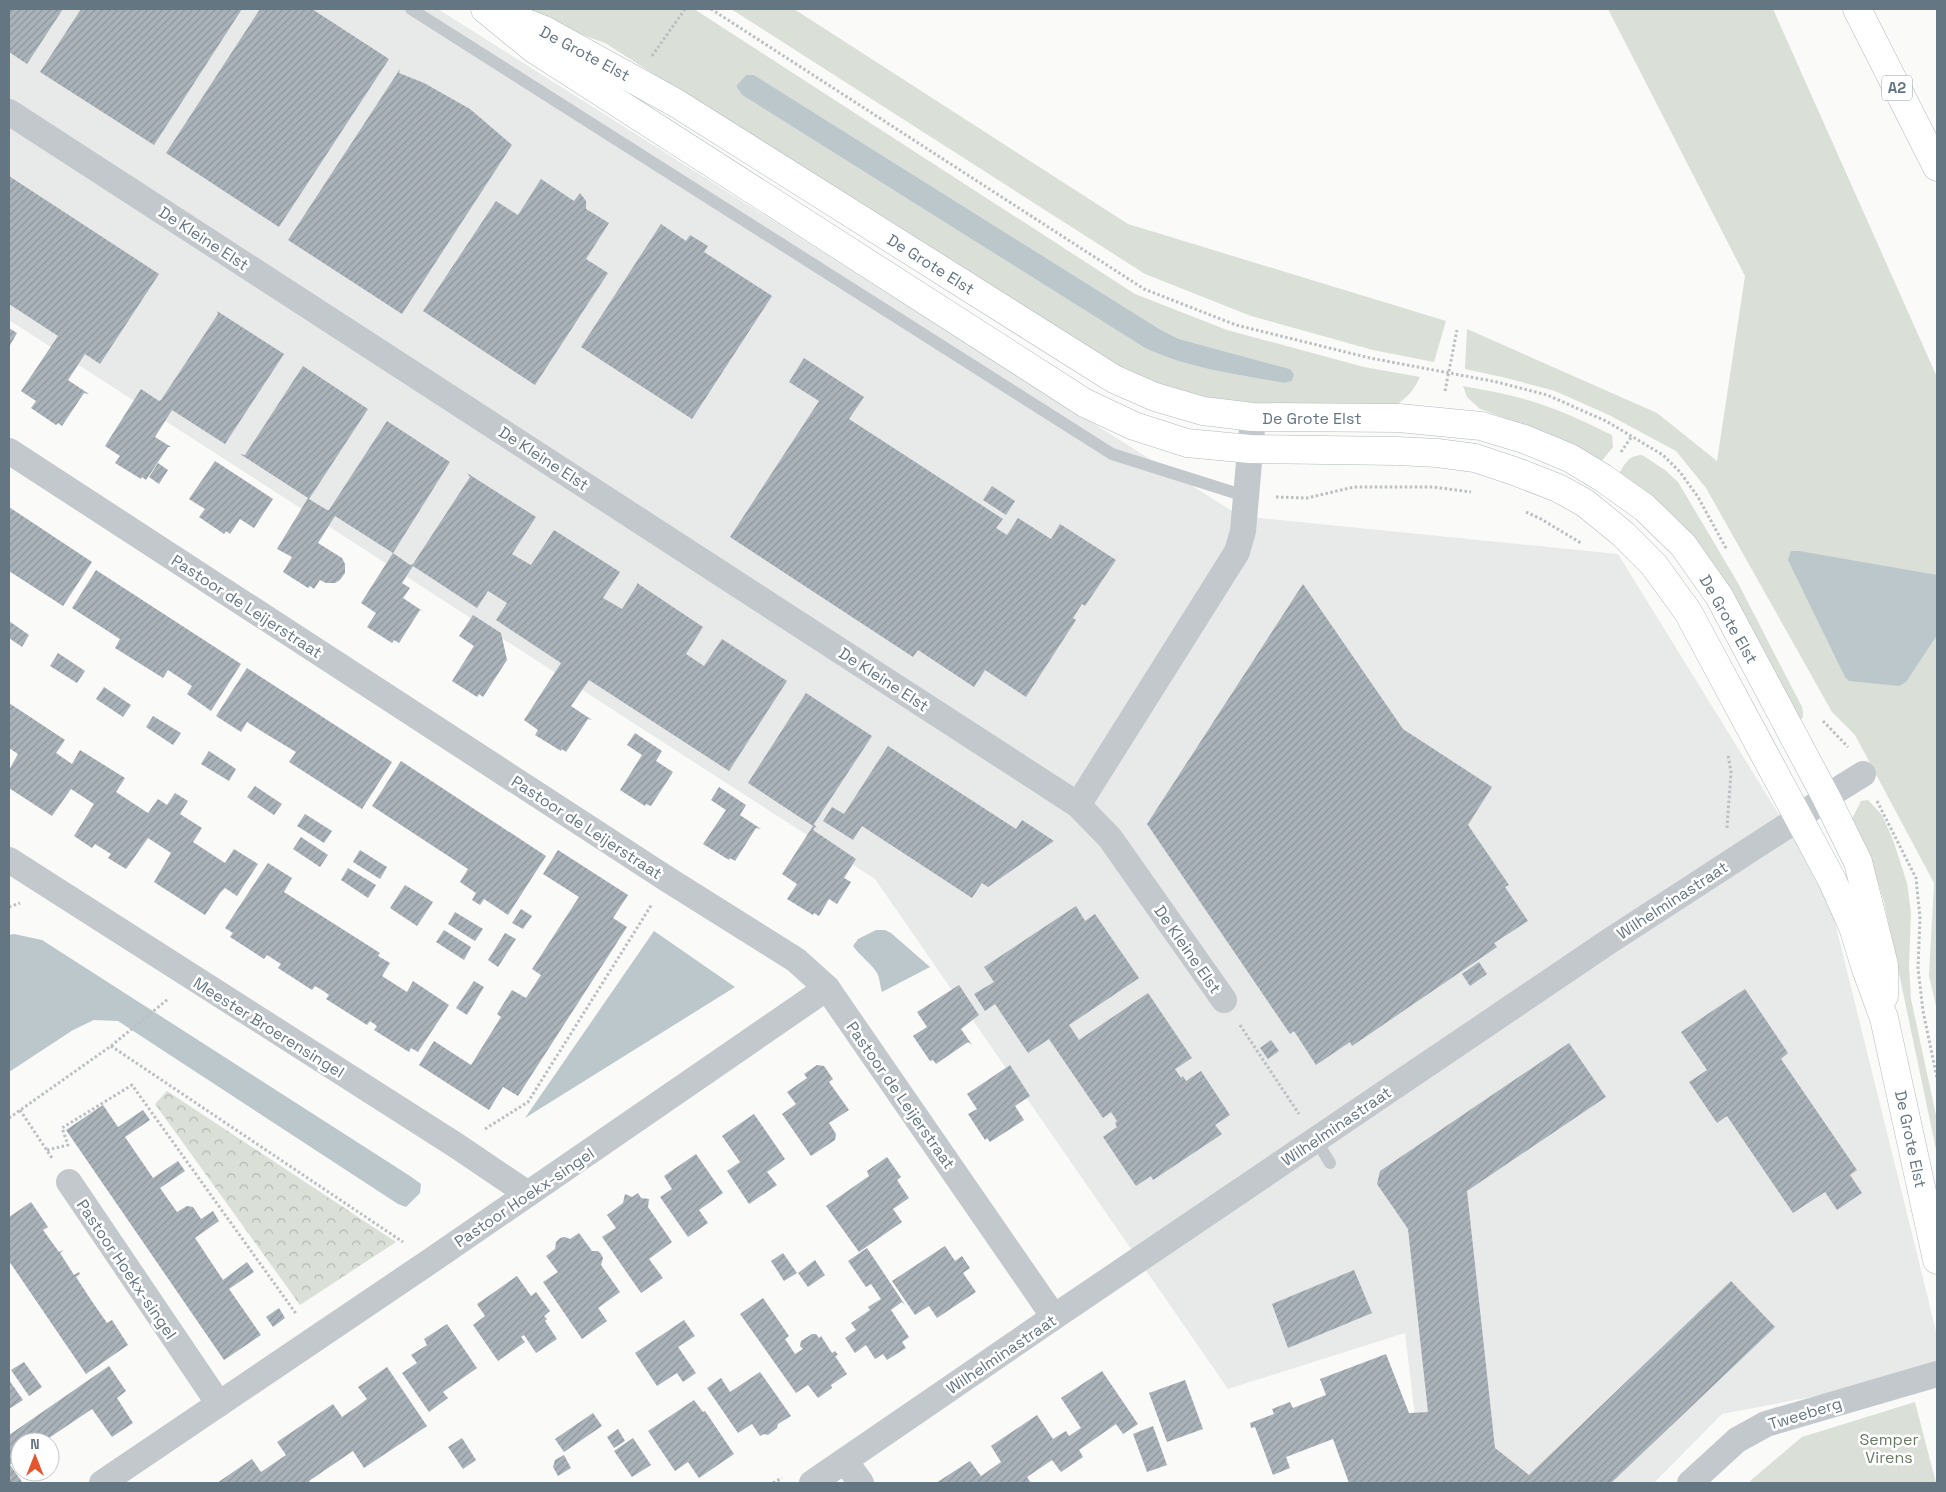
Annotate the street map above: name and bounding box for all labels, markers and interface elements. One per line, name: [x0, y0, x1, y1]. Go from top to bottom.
street label: De Grote Elst: [536, 21, 634, 86]
road number: A2: [1882, 76, 1912, 100]
street label: De Kleine Elst: [155, 202, 253, 275]
street label: De Grote Elst: [883, 229, 978, 300]
street label: De Grote Elst: [1262, 408, 1362, 429]
street label: De Kleine Elst: [495, 422, 593, 495]
street label: Pastoor de Leijerstraat: [167, 550, 326, 663]
street label: De Grote Elst: [1695, 571, 1762, 667]
street label: De Kleine Elst: [835, 643, 933, 716]
street label: Pastoor de Leijerstraat: [507, 771, 666, 884]
street label: Wilhelminastraat: [1613, 857, 1732, 944]
street label: De Kleine Elst: [1149, 901, 1226, 998]
street label: Meester Broerensingel: [189, 972, 348, 1082]
street label: Pastoor de Leijerstraat: [842, 1017, 960, 1173]
street label: Wilhelminastraat: [1277, 1082, 1395, 1171]
street label: De Grote Elst: [1890, 1088, 1931, 1190]
street label: Pastoor Hoekx-singel: [450, 1143, 598, 1252]
street label: Pastoor Hoekx-singel: [72, 1195, 181, 1343]
street label: Wilhelminastraat: [942, 1310, 1060, 1399]
street label: Tweeberg: [1766, 1392, 1844, 1435]
park label: Semper Virens: [1860, 1429, 1918, 1468]
north arrow: [10, 1432, 60, 1482]
text: N: [30, 1435, 40, 1453]

